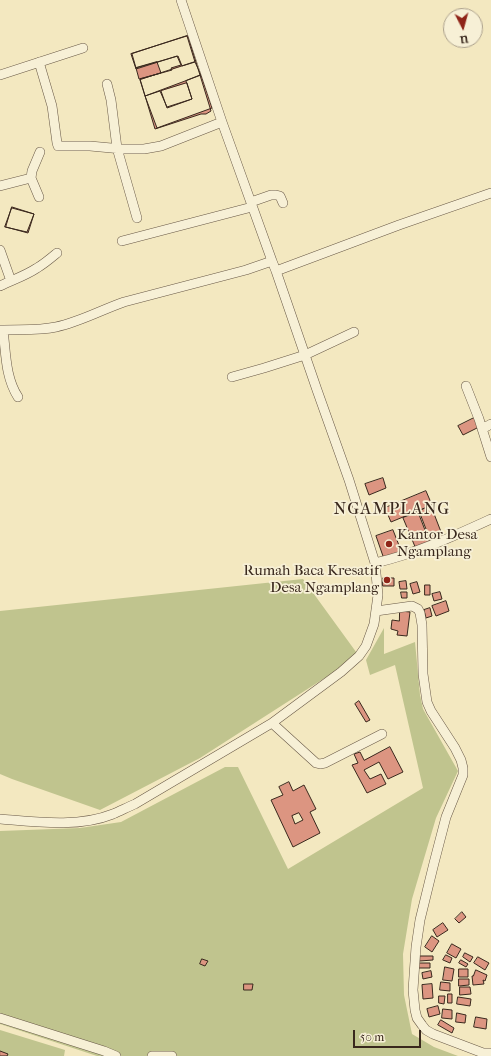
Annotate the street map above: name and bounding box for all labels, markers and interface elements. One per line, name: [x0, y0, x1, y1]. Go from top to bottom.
north arrow: [443, 8, 483, 48]
text: U: [459, 33, 469, 46]
district label: NGAMPLANG: [334, 500, 450, 520]
place label: Kantor Desa Ngamplang: [397, 526, 477, 561]
marker: Kantor Desa Ngamplang: [384, 539, 394, 549]
place label: Rumah Baca Kresatif Desa Ngamplang: [244, 562, 379, 597]
marker: Rumah Baca Kresatif Desa Ngamplang: [382, 575, 392, 585]
scale bar: [355, 1022, 423, 1048]
text: 50 m: [360, 1030, 384, 1044]

